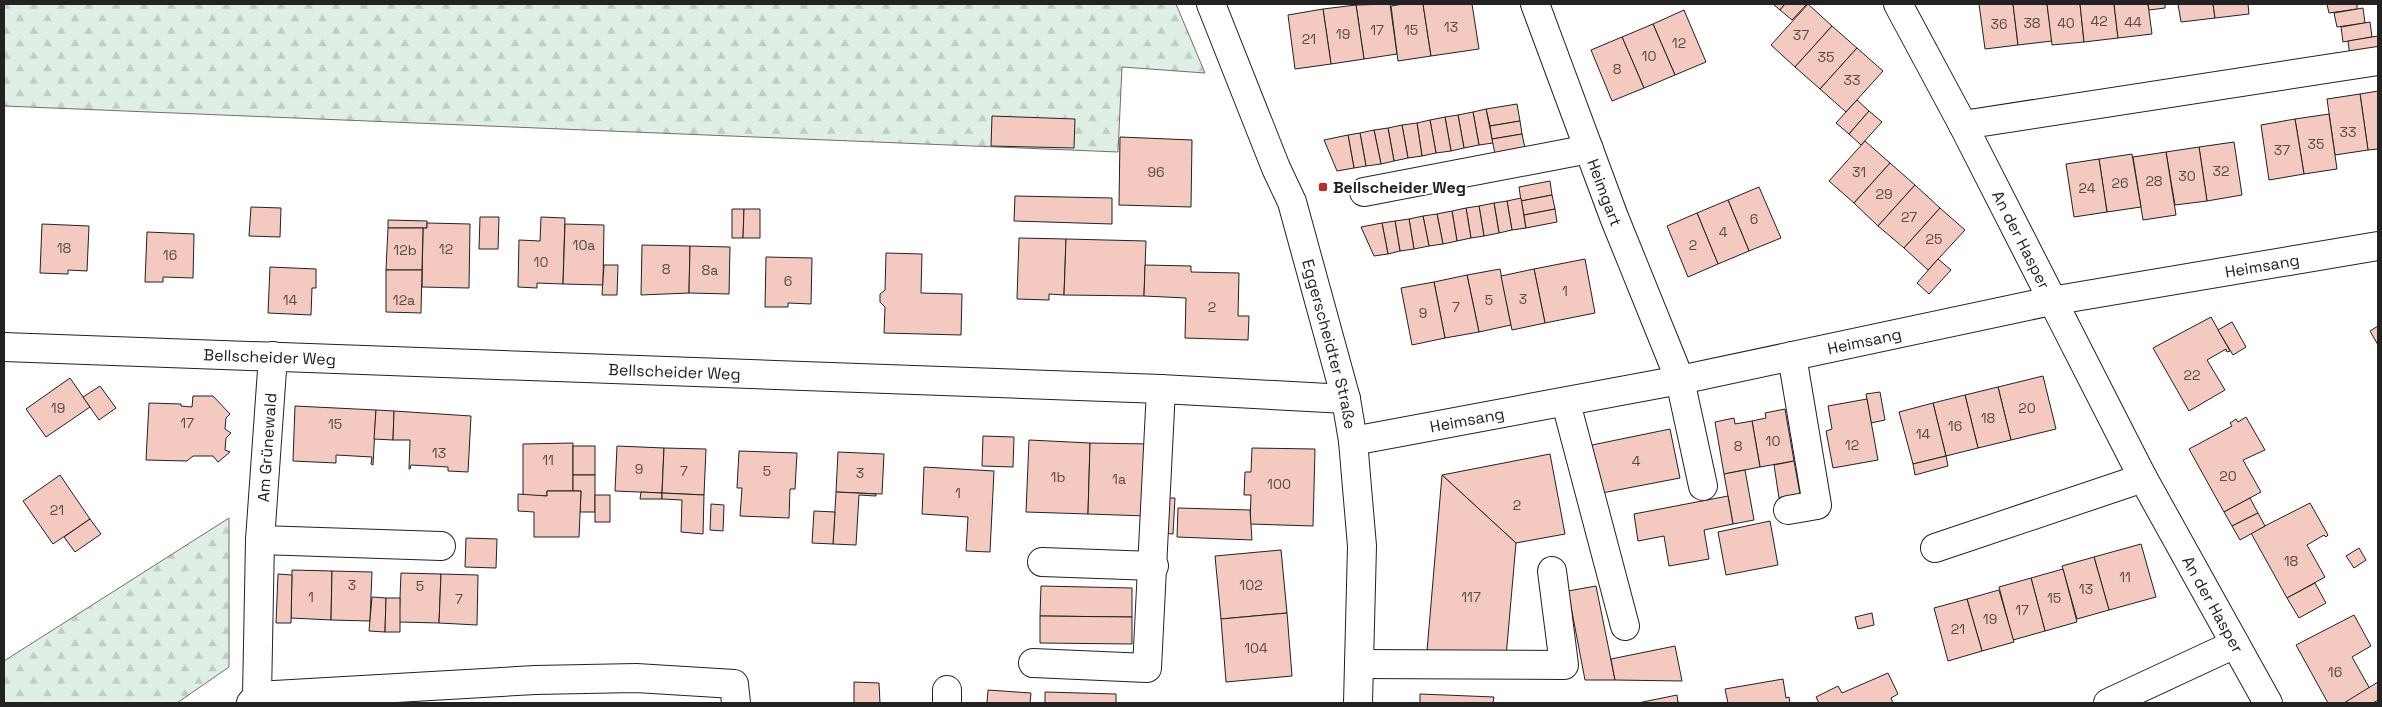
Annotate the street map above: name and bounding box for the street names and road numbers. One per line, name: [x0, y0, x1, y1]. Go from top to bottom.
street label: Heimgart: [1582, 156, 1627, 230]
street label: An der Hasper: [1987, 187, 2055, 293]
street label: Heimsang: [2223, 249, 2301, 283]
street label: Eggerscheidter Straße: [1297, 257, 1361, 431]
street label: Heimsang: [1825, 323, 1903, 359]
street label: Bellscheider Weg: [203, 344, 336, 370]
street label: Bellscheider Weg: [608, 359, 741, 385]
street label: Am Grünewald: [253, 392, 281, 503]
street label: Heimsang: [1428, 403, 1506, 437]
street label: An der Hasper: [2177, 552, 2248, 657]

